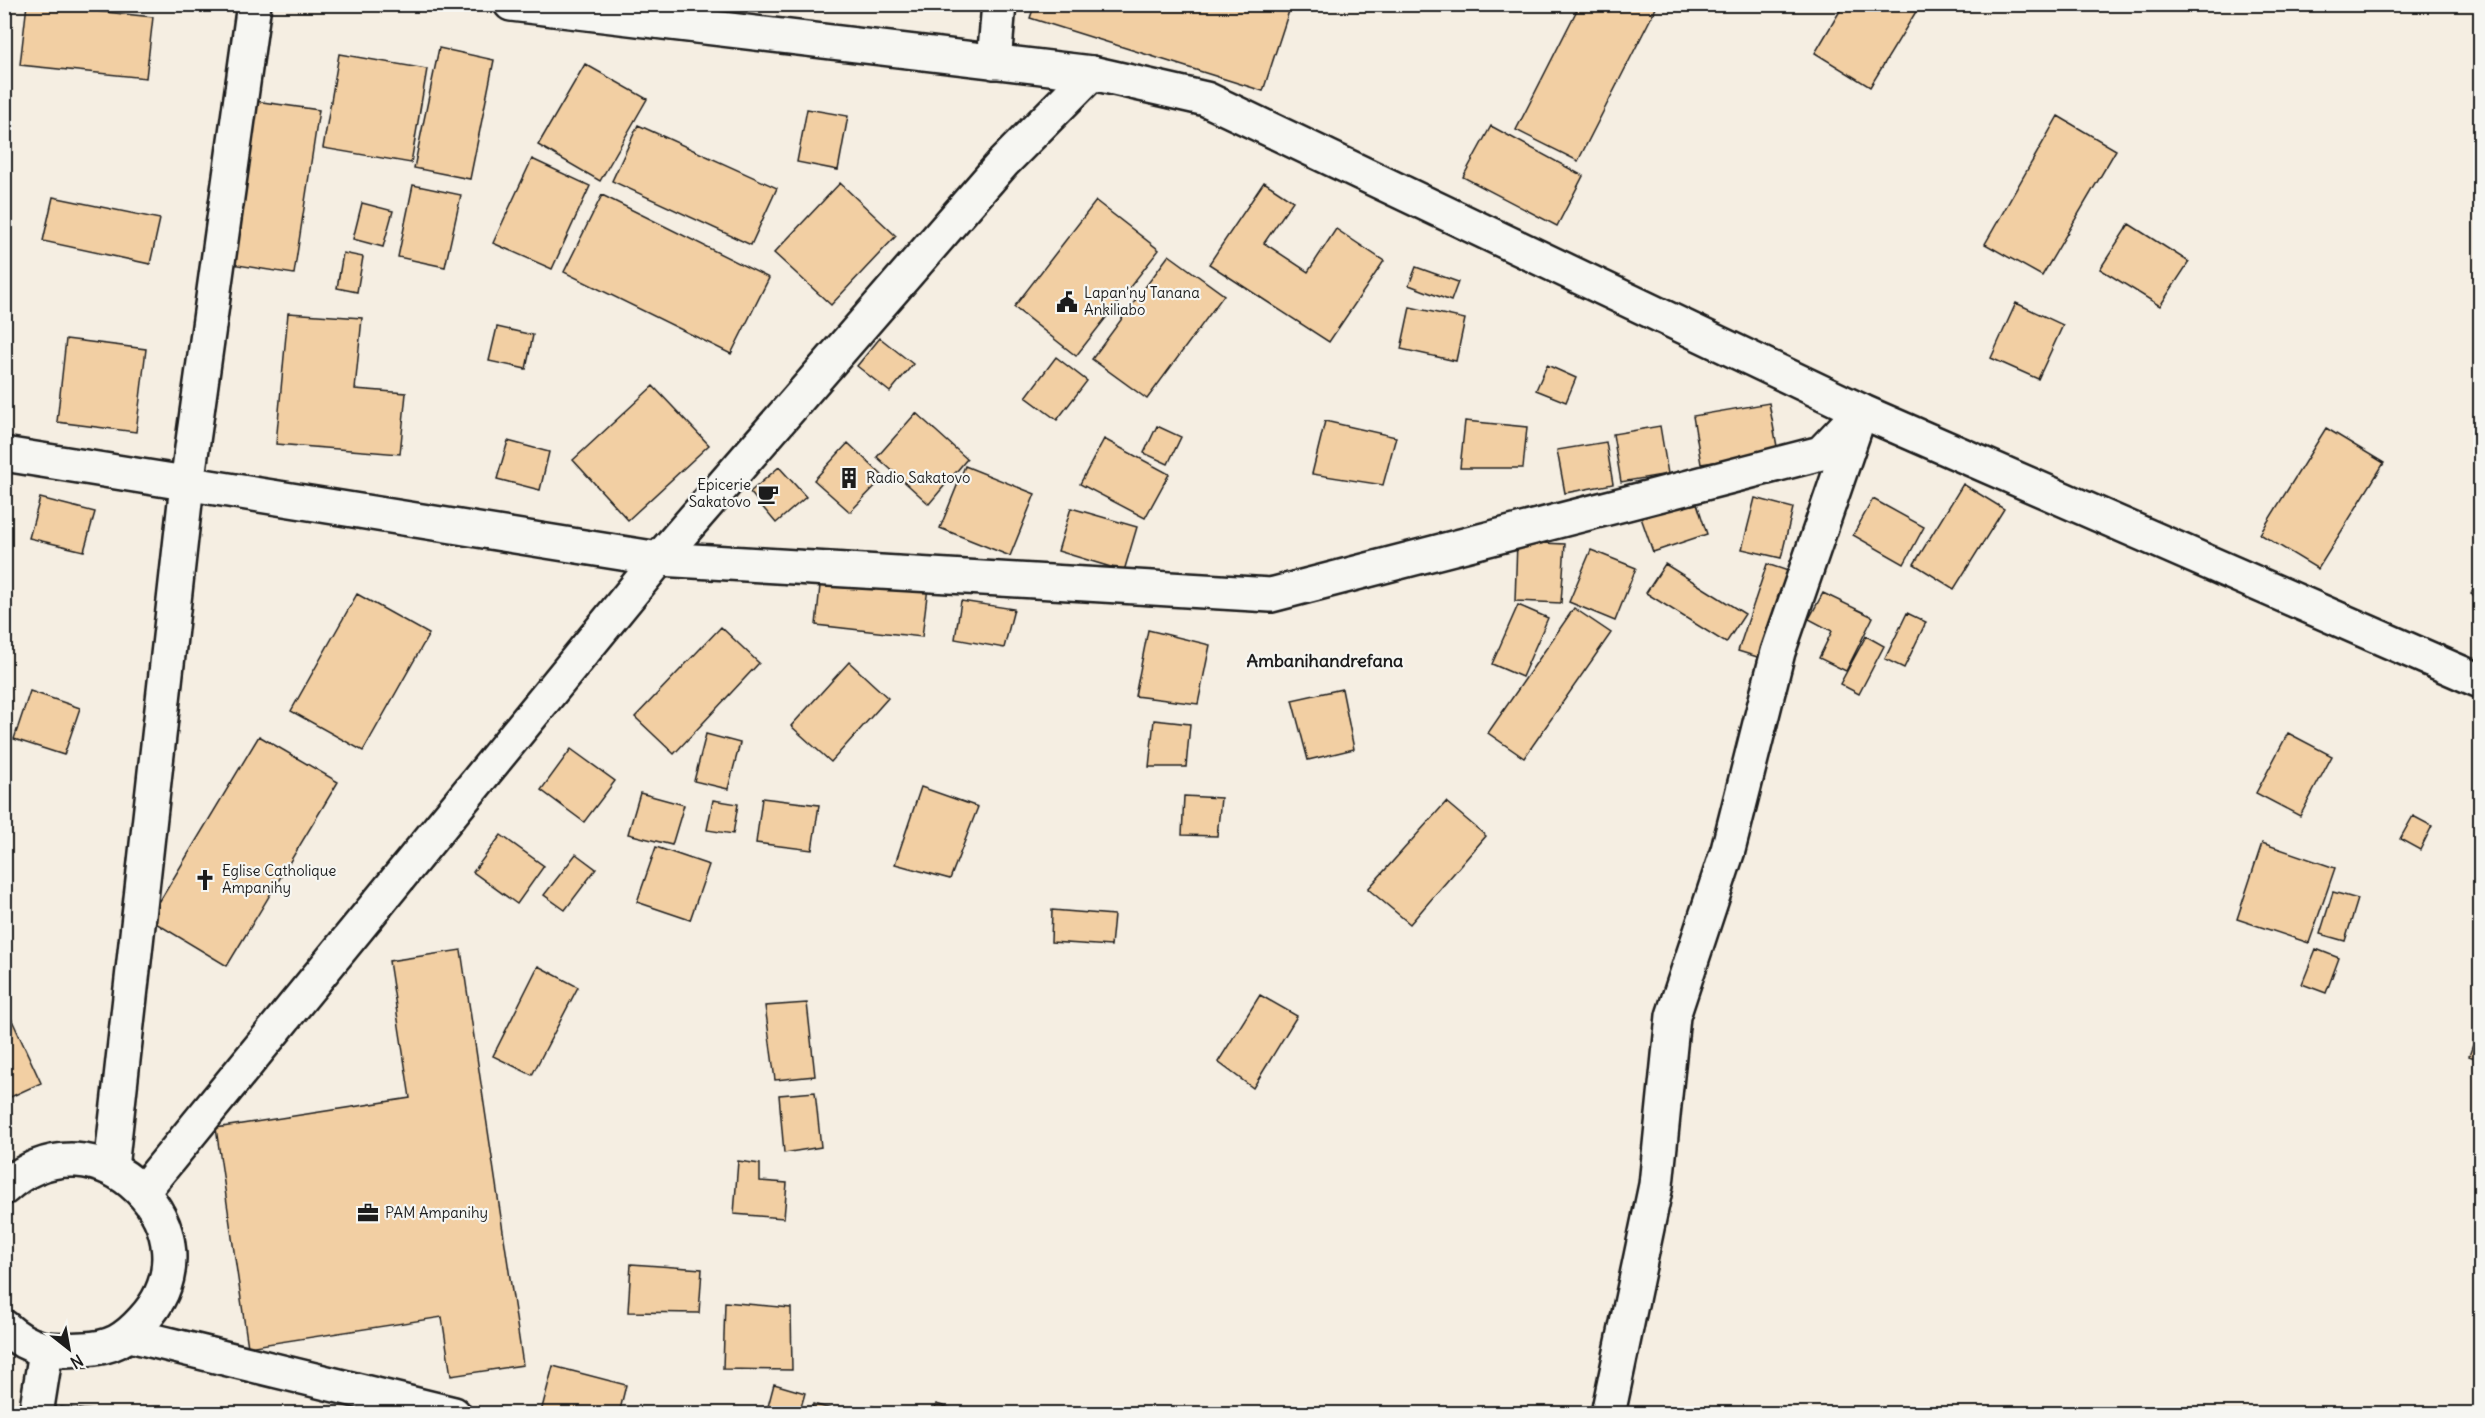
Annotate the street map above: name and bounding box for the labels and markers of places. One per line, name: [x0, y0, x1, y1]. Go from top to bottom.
place label: Lapan'ny Tanana Ankiliabo: [1084, 283, 1200, 319]
public building icon: Lapan'ny Tanana Ankiliabo: [1055, 290, 1079, 314]
building icon: Radio Sakatovo: [837, 466, 861, 490]
place label: Radio Sakatovo: [866, 468, 970, 487]
place label: Epicerie Sakatovo: [689, 475, 751, 511]
cafe icon: Epicerie Sakatovo: [756, 482, 780, 506]
place label: Eglise Catholique Ampanihy: [222, 861, 336, 897]
church icon: Eglise Catholique Ampanihy: [193, 868, 217, 892]
office icon: PAM Ampanihy: [356, 1201, 380, 1225]
place label: PAM Ampanihy: [385, 1203, 488, 1222]

